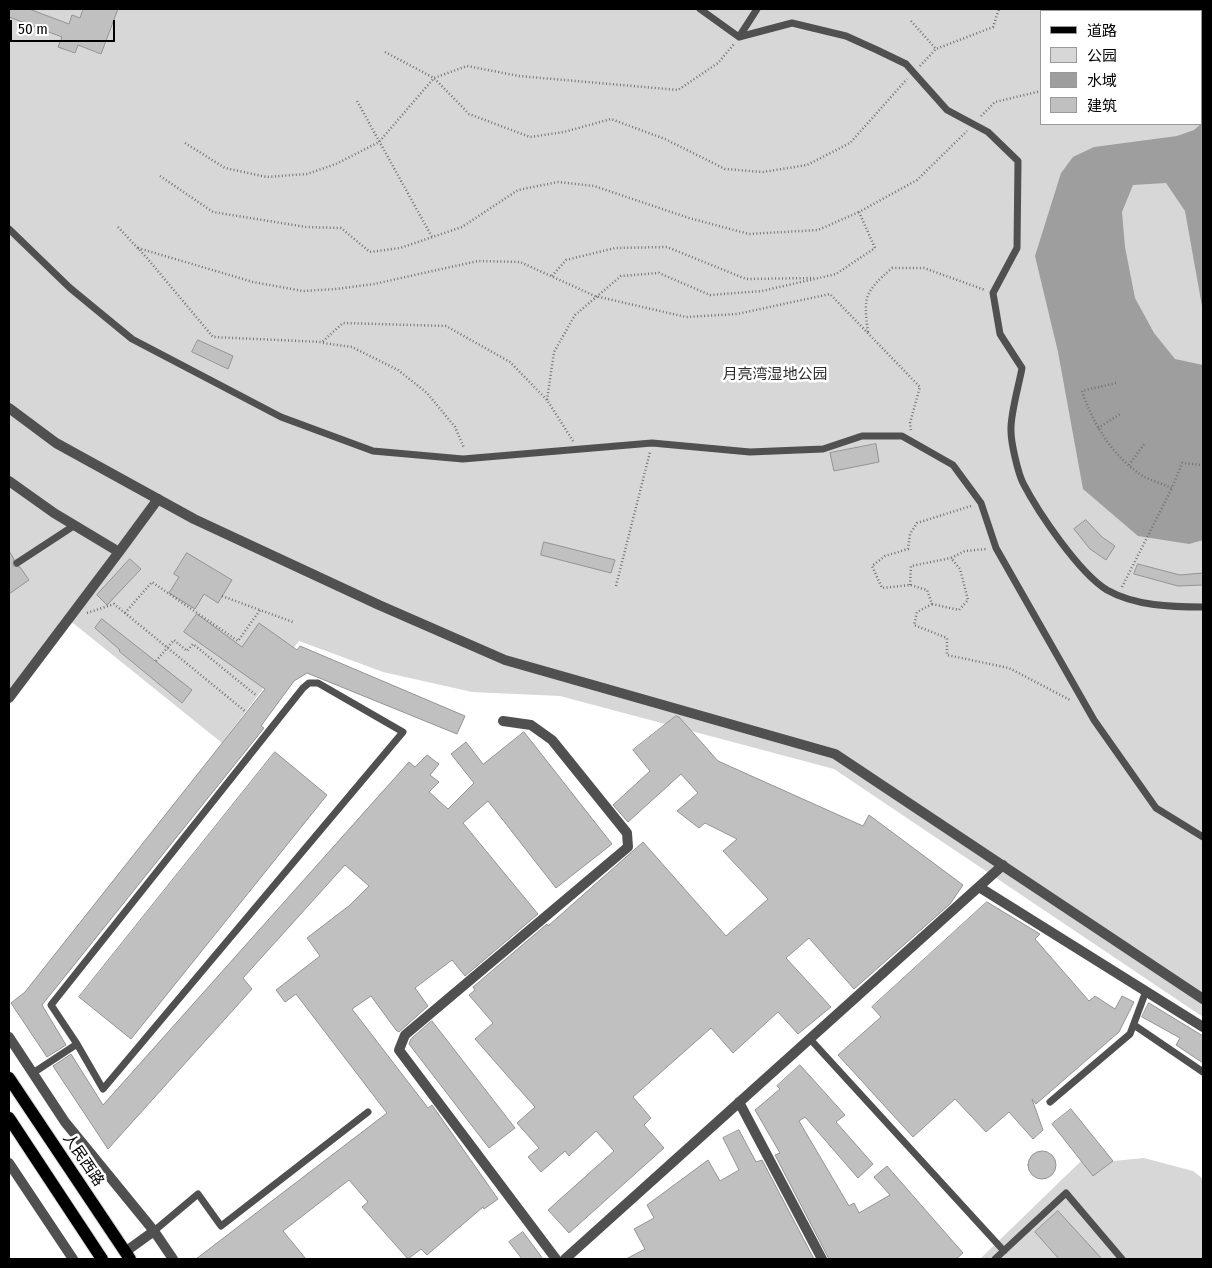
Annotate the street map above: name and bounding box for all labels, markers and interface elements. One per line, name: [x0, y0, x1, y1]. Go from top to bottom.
scale bar: [12, 10, 118, 42]
legend: [1040, 10, 1202, 125]
text: 50 m: [18, 20, 48, 38]
text: 道路: [1087, 22, 1117, 40]
text: 公园: [1087, 47, 1117, 65]
text: 水域: [1087, 72, 1117, 90]
text: 建筑: [1087, 97, 1117, 115]
park label: 月亮湾湿地公园: [723, 366, 827, 384]
street label: 人民西路: [59, 1130, 107, 1190]

